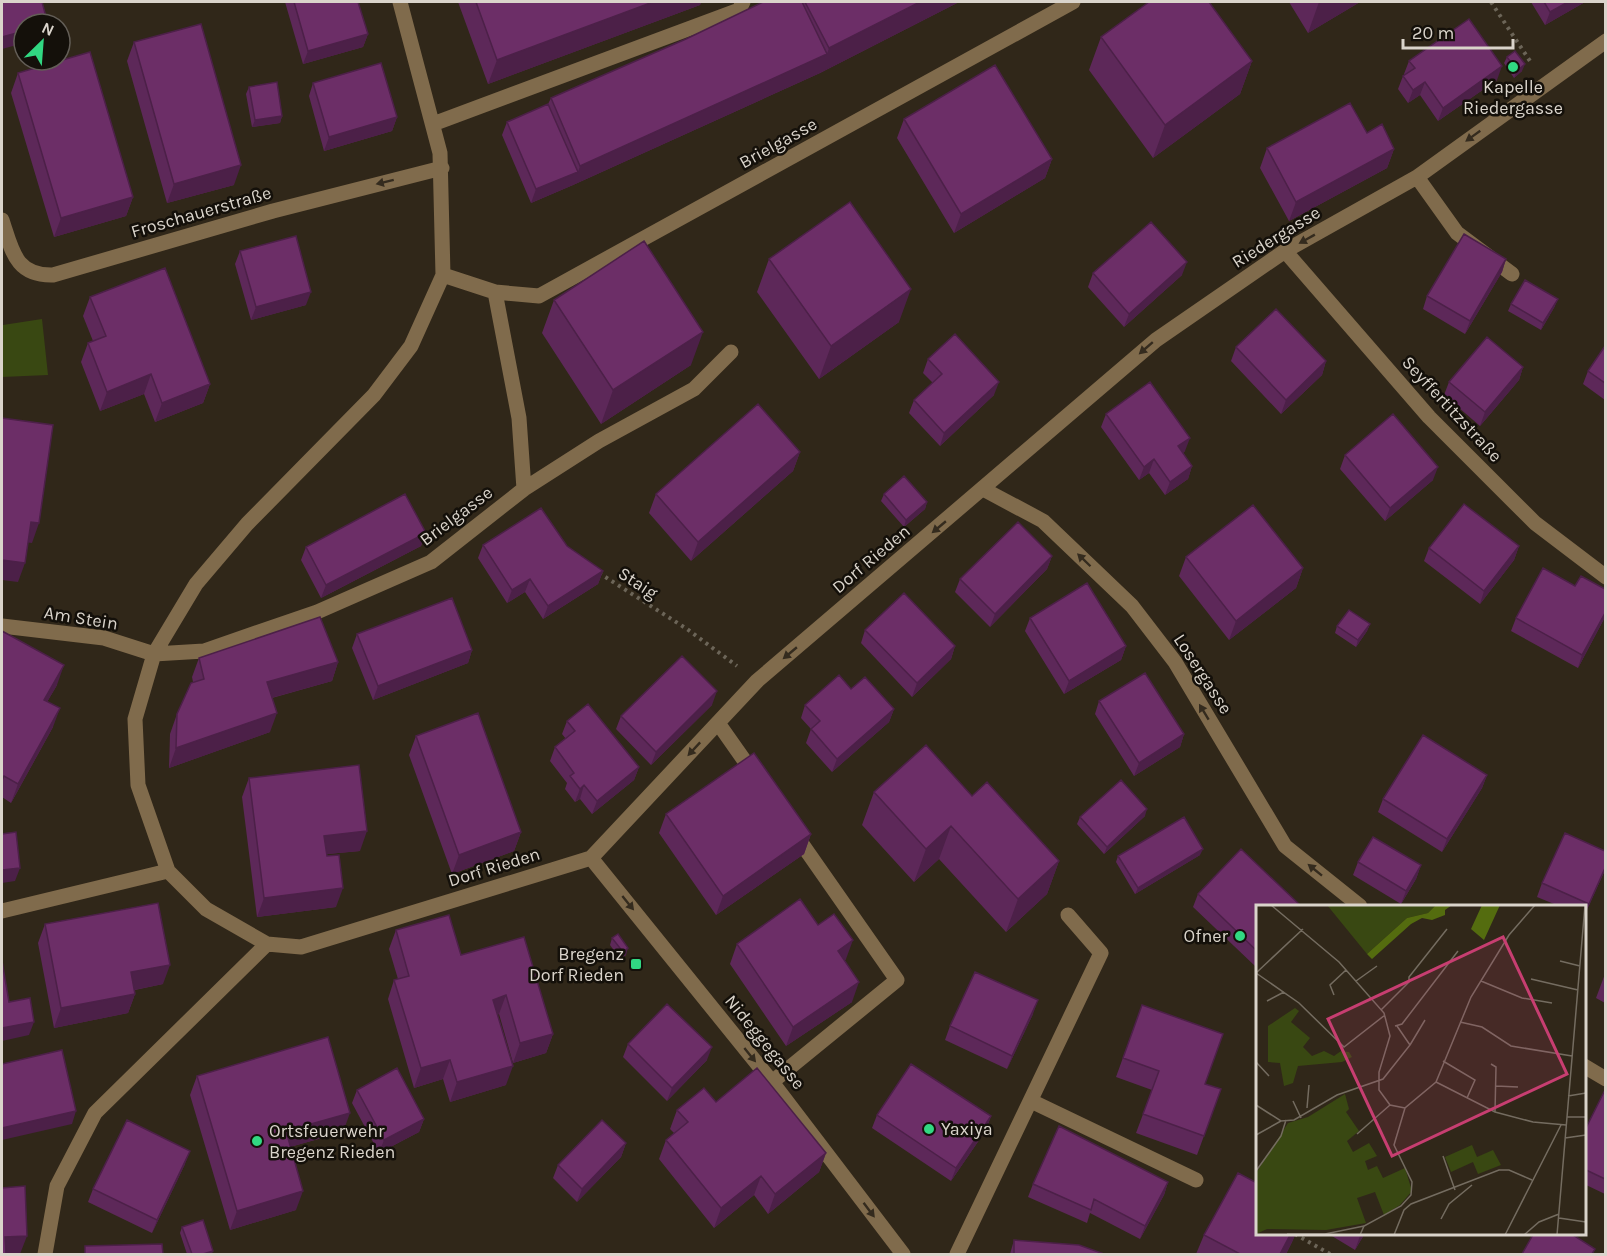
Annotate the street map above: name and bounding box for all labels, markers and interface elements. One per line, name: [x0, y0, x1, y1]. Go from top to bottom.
north arrow: [12, 12, 72, 72]
scale bar: [1403, 12, 1512, 50]
text: N: [39, 18, 57, 40]
text: 20 m: [1412, 22, 1454, 44]
marker: Kapelle Riedergasse: [1506, 60, 1520, 74]
place label: Kapelle Riedergasse: [1463, 76, 1563, 119]
street label: Brielgasse: [735, 113, 821, 173]
one-way arrow: [1465, 130, 1480, 142]
one-way arrow: [376, 178, 394, 188]
street label: Froschauerstraße: [128, 181, 274, 243]
street label: Riedergasse: [1228, 201, 1324, 273]
one-way arrow: [1299, 233, 1315, 244]
one-way arrow: [1139, 341, 1154, 354]
street label: Seyffertitzstraße: [1397, 351, 1507, 467]
street label: Brielgasse: [415, 481, 497, 551]
street label: Dorf Rieden: [828, 520, 914, 598]
one-way arrow: [931, 520, 947, 533]
one-way arrow: [1076, 553, 1091, 567]
street label: Staig: [614, 562, 662, 604]
street label: Am Stein: [42, 601, 120, 635]
street label: Losergasse: [1169, 630, 1237, 718]
one-way arrow: [783, 646, 798, 659]
one-way arrow: [1199, 704, 1210, 720]
one-way arrow: [688, 742, 702, 756]
street label: Dorf Rieden: [445, 843, 543, 891]
one-way arrow: [1308, 864, 1323, 877]
one-way arrow: [621, 895, 634, 911]
inset map: [1256, 905, 1586, 1235]
place label: Ofner: [1184, 925, 1228, 947]
marker: Ofner: [1233, 929, 1247, 943]
place label: Bregenz Dorf Rieden: [529, 943, 624, 986]
marker: Bregenz Dorf Rieden: [629, 957, 643, 971]
street label: Nideggegasse: [720, 990, 810, 1094]
one-way arrow: [744, 1047, 757, 1063]
place label: Yaxiya: [941, 1118, 993, 1140]
place label: Ortsfeuerwehr Bregenz Rieden: [269, 1120, 395, 1163]
marker: Yaxiya: [922, 1122, 936, 1136]
marker: Ortsfeuerwehr Bregenz Rieden: [250, 1134, 264, 1148]
one-way arrow: [863, 1201, 875, 1217]

